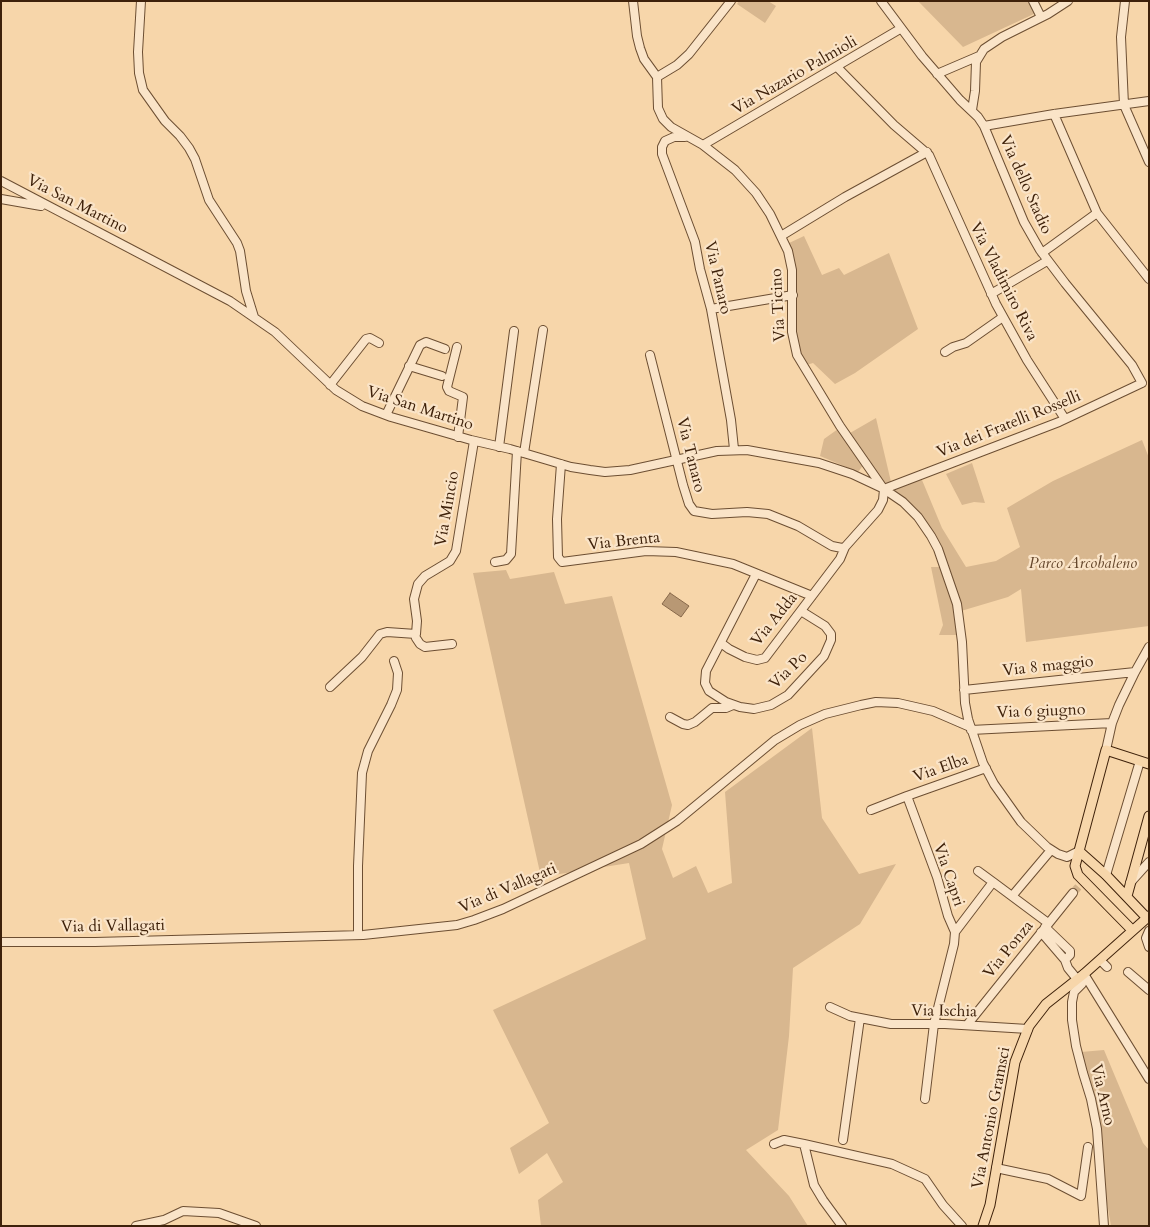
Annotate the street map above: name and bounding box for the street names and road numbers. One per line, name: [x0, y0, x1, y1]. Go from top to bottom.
street label: Via Nazario Palmioli: [729, 32, 861, 120]
street label: Via dello Stadio: [995, 133, 1055, 237]
street label: Via San Martino: [23, 171, 131, 239]
street label: Via Vladimiro Riva: [965, 219, 1041, 345]
street label: Via Panaro: [699, 240, 735, 316]
street label: Via Ticino: [767, 268, 791, 342]
street label: Via San Martino: [364, 383, 476, 435]
street label: Via dei Fratelli Rosselli: [934, 387, 1084, 463]
street label: Via Tanaro: [671, 416, 709, 494]
street label: Via Mincio: [432, 470, 464, 548]
street label: Via Brenta: [587, 529, 661, 555]
street label: Via Adda: [748, 590, 802, 650]
street label: Via Po: [766, 648, 812, 694]
street label: Via 8 maggio: [1002, 653, 1094, 681]
street label: Via 6 giugno: [996, 701, 1086, 723]
street label: Via Elba: [911, 751, 971, 787]
street label: Via Capri: [928, 841, 968, 909]
street label: Via di Vallagati: [456, 860, 560, 918]
street label: Via di Vallagati: [61, 916, 165, 938]
street label: Via Ponza: [980, 917, 1038, 983]
street label: Via Ischia: [911, 1002, 977, 1022]
street label: Via Antonio Gramsci: [969, 1045, 1015, 1191]
street label: Via Arno: [1086, 1062, 1118, 1128]

